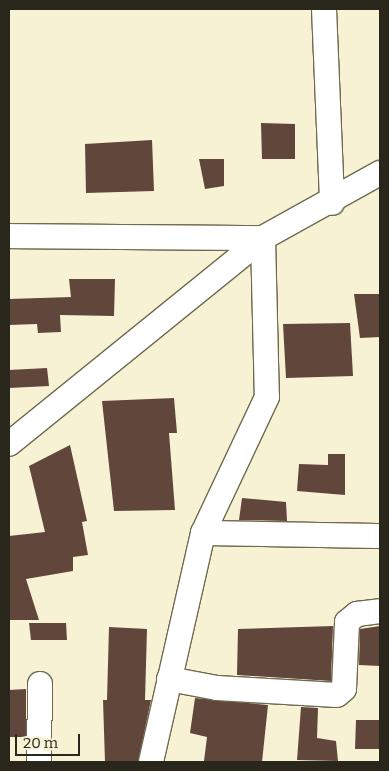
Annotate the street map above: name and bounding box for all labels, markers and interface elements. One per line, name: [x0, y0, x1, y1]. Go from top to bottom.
scale bar: [18, 724, 82, 756]
text: 20 m: [23, 734, 58, 752]

